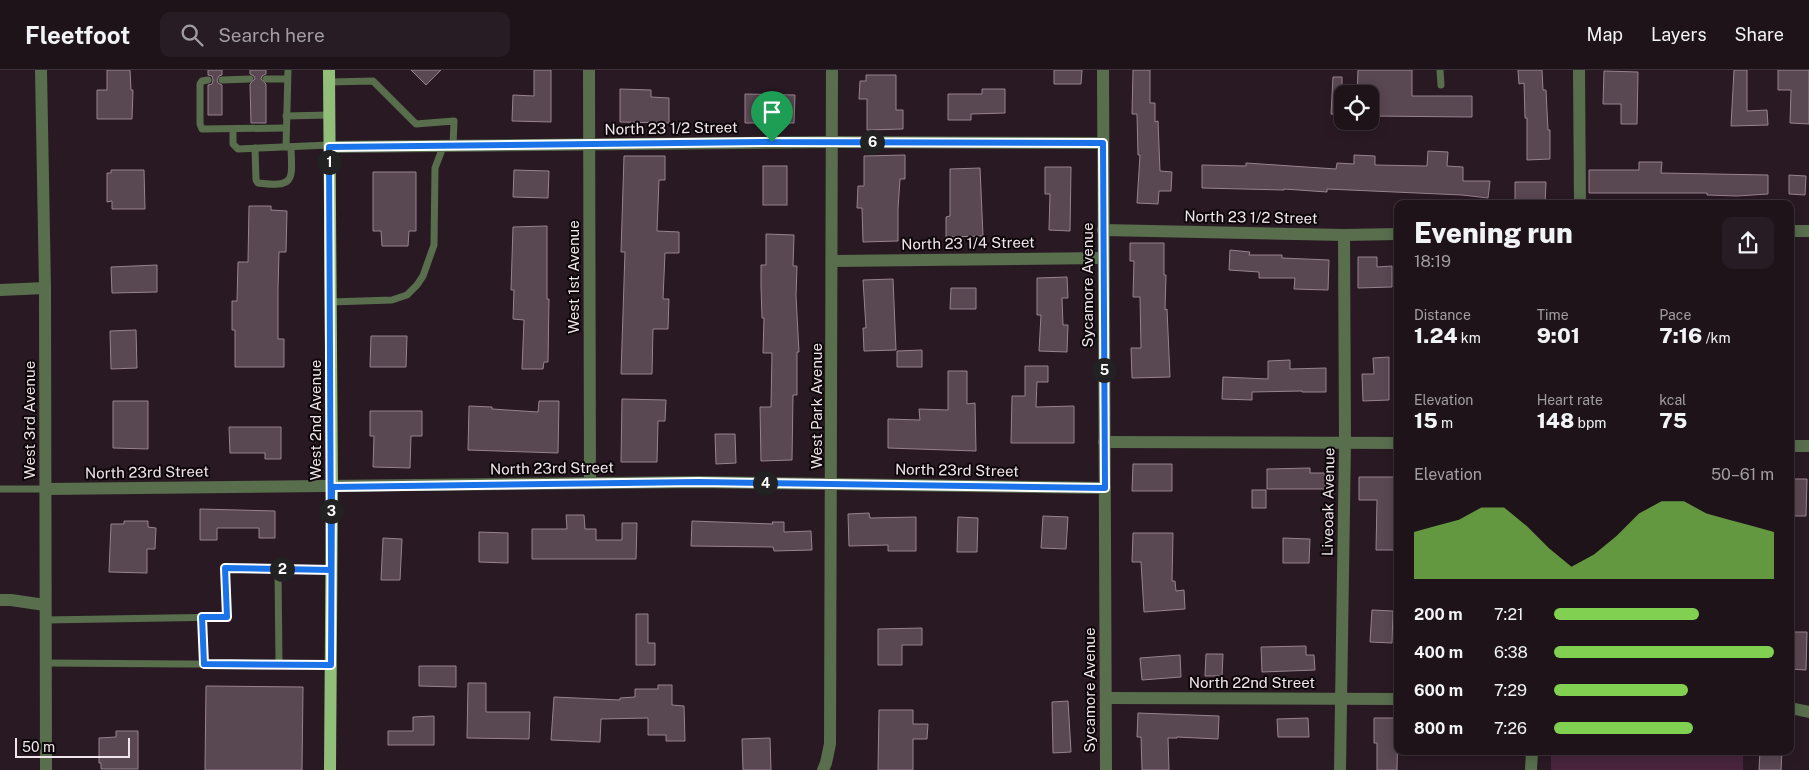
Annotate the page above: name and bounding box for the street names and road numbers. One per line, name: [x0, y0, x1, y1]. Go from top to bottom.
street label: North 23 1/2 Street: [604, 118, 738, 138]
street label: North 23 1/2 Street: [1184, 207, 1318, 227]
street label: West 1st Avenue: [565, 220, 582, 334]
street label: Sycamore Avenue: [1079, 222, 1096, 348]
street label: North 23 1/4 Street: [901, 233, 1035, 253]
street label: West Park Avenue: [808, 343, 825, 469]
street label: West 2nd Avenue: [307, 360, 324, 480]
street label: West 3rd Avenue: [21, 361, 38, 479]
street label: Liveoak Avenue: [1319, 448, 1337, 556]
street label: North 23rd Street: [490, 458, 614, 478]
street label: North 23rd Street: [895, 460, 1019, 480]
street label: North 23rd Street: [85, 462, 209, 482]
street label: Sycamore Avenue: [1081, 627, 1098, 753]
street label: North 22nd Street: [1189, 674, 1315, 691]

